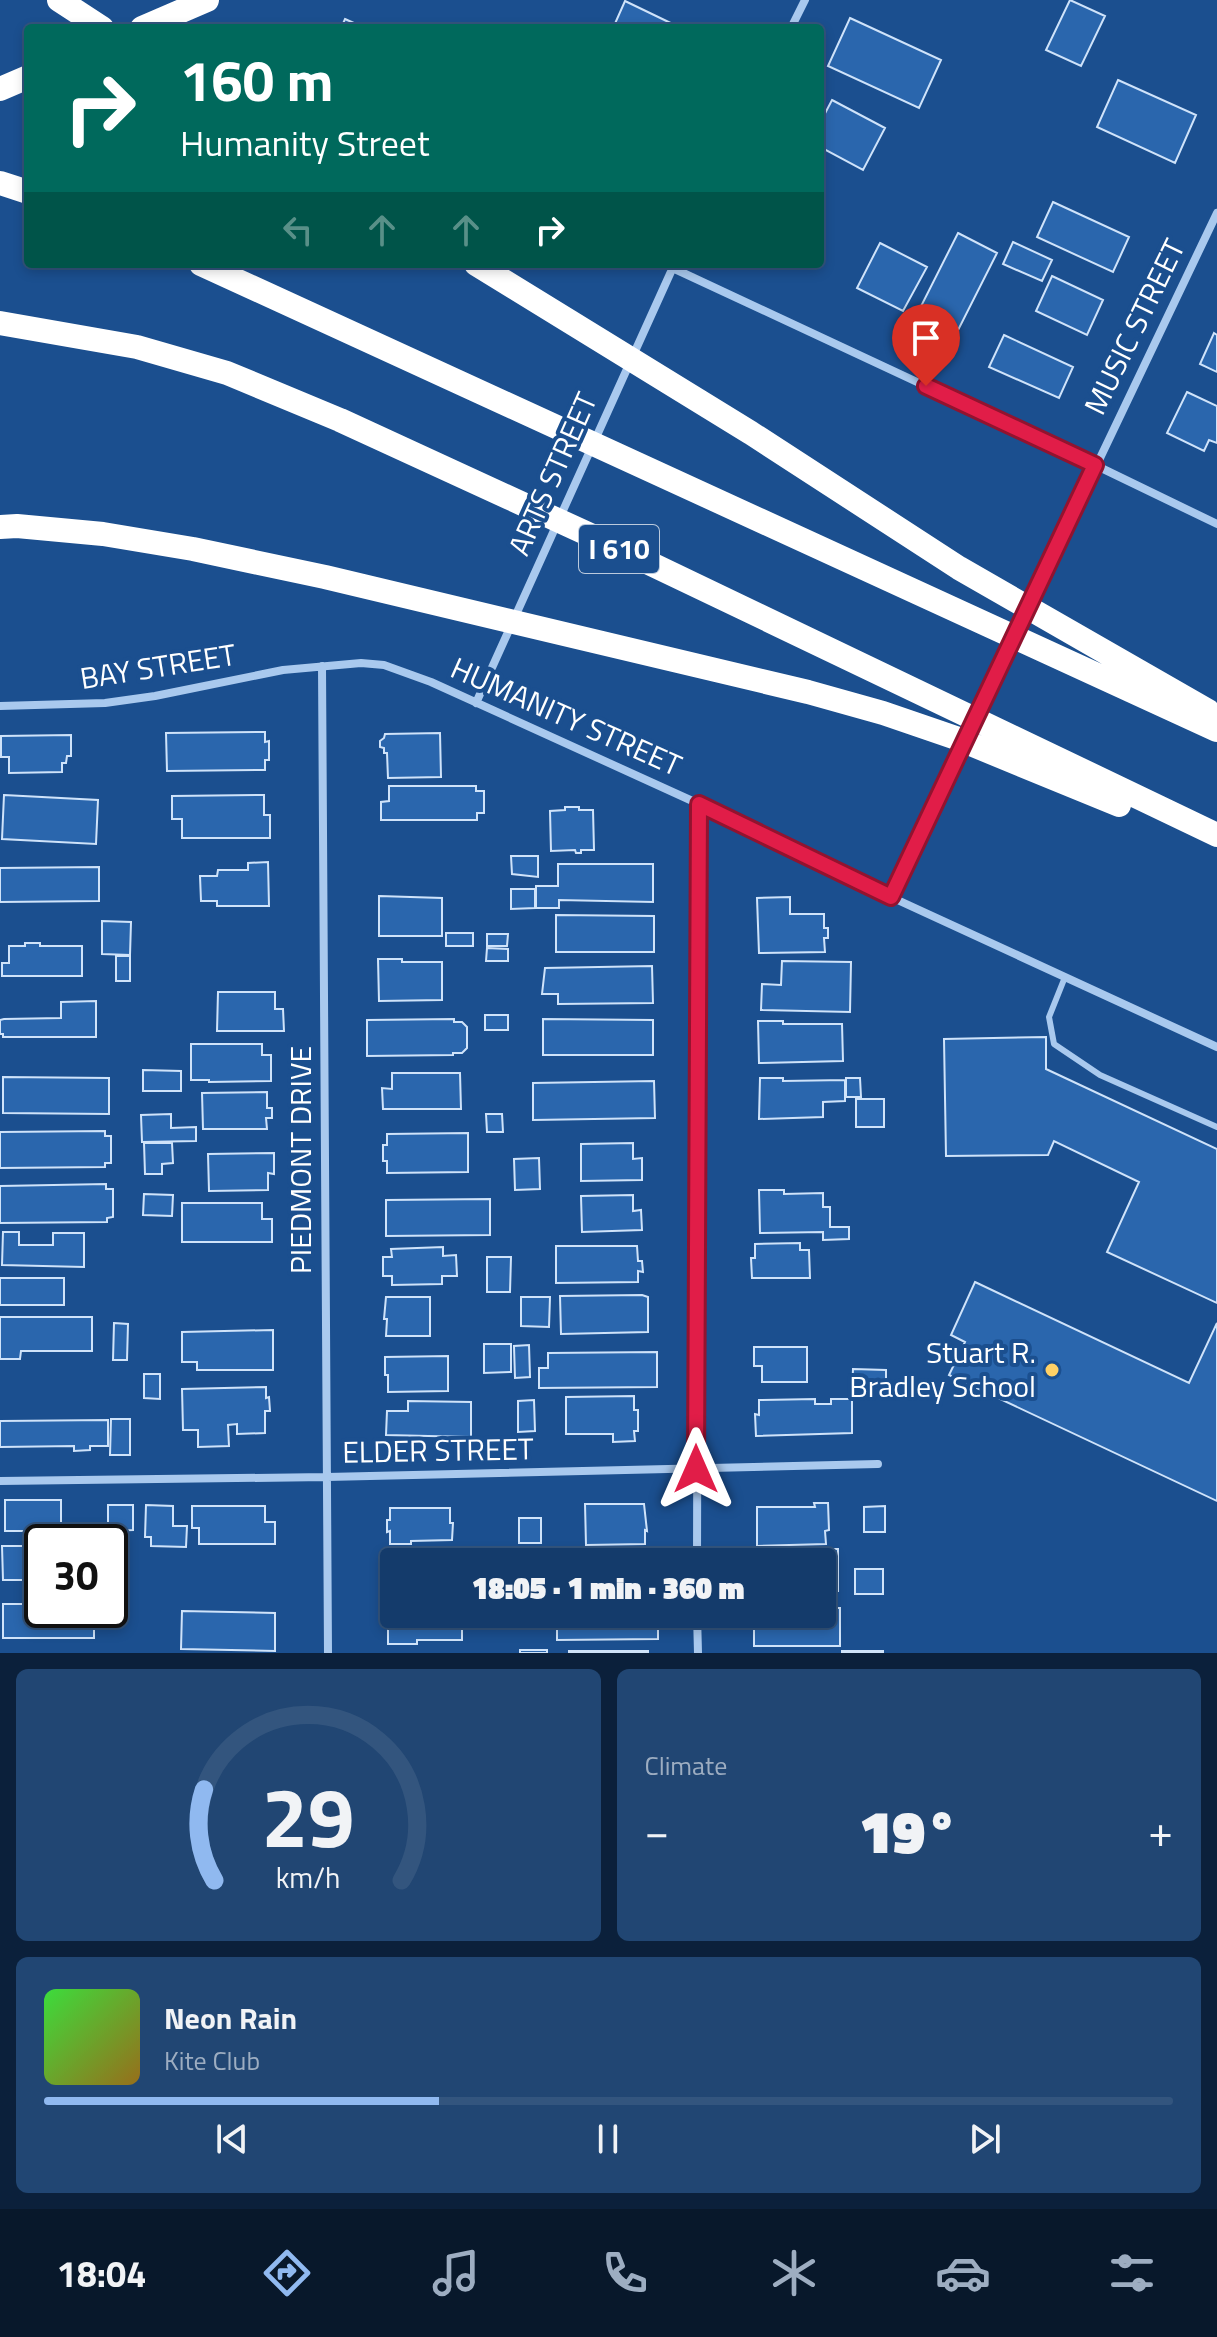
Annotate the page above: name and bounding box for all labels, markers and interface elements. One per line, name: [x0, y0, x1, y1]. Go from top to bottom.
text: 160 m: [180, 38, 333, 123]
icon: right: [48, 56, 152, 160]
text: Humanity Street: [180, 115, 430, 170]
icon: left: [276, 208, 320, 252]
icon: ahead: [360, 208, 404, 252]
icon: ahead: [444, 208, 488, 252]
icon: right: [528, 208, 572, 252]
street label: MUSIC STREET: [1072, 231, 1197, 422]
pin: [892, 304, 960, 386]
icon: arrive: [904, 316, 948, 360]
street label: ARTS STREET: [496, 384, 609, 563]
road number: I 610: [579, 525, 659, 573]
street label: BAY STREET: [77, 631, 239, 701]
street label: HUMANITY STREET: [444, 645, 689, 788]
street label: PIEDMONT DRIVE: [277, 1046, 323, 1274]
place label: Stuart R. Bradley School: [849, 1329, 1036, 1409]
marker: Stuart R. Bradley School: [1043, 1361, 1061, 1379]
street label: ELDER STREET: [342, 1425, 534, 1475]
position arrow: [654, 1427, 738, 1511]
speed limit sign: 30: [24, 1524, 128, 1628]
text: 18:05 · 1 min · 360 m: [472, 1565, 744, 1611]
text: Climate: [645, 1746, 727, 1785]
text: 29: [262, 1753, 355, 1879]
text: 19°: [859, 1785, 958, 1876]
text: −: [645, 1797, 669, 1864]
text: +: [1148, 1797, 1173, 1864]
text: km/h: [276, 1856, 341, 1899]
text: Neon Rain: [164, 1995, 297, 2041]
text: Kite Club: [164, 2041, 260, 2080]
icon: previous: [210, 2117, 254, 2161]
icon: pause: [586, 2117, 630, 2161]
icon: next: [963, 2117, 1007, 2161]
icon: directions: [259, 2245, 315, 2301]
icon: music: [428, 2245, 484, 2301]
icon: phone: [597, 2245, 653, 2301]
icon: climate: [766, 2245, 822, 2301]
icon: car: [935, 2245, 991, 2301]
icon: filters: [1104, 2245, 1160, 2301]
text: 18:04: [57, 2246, 146, 2301]

